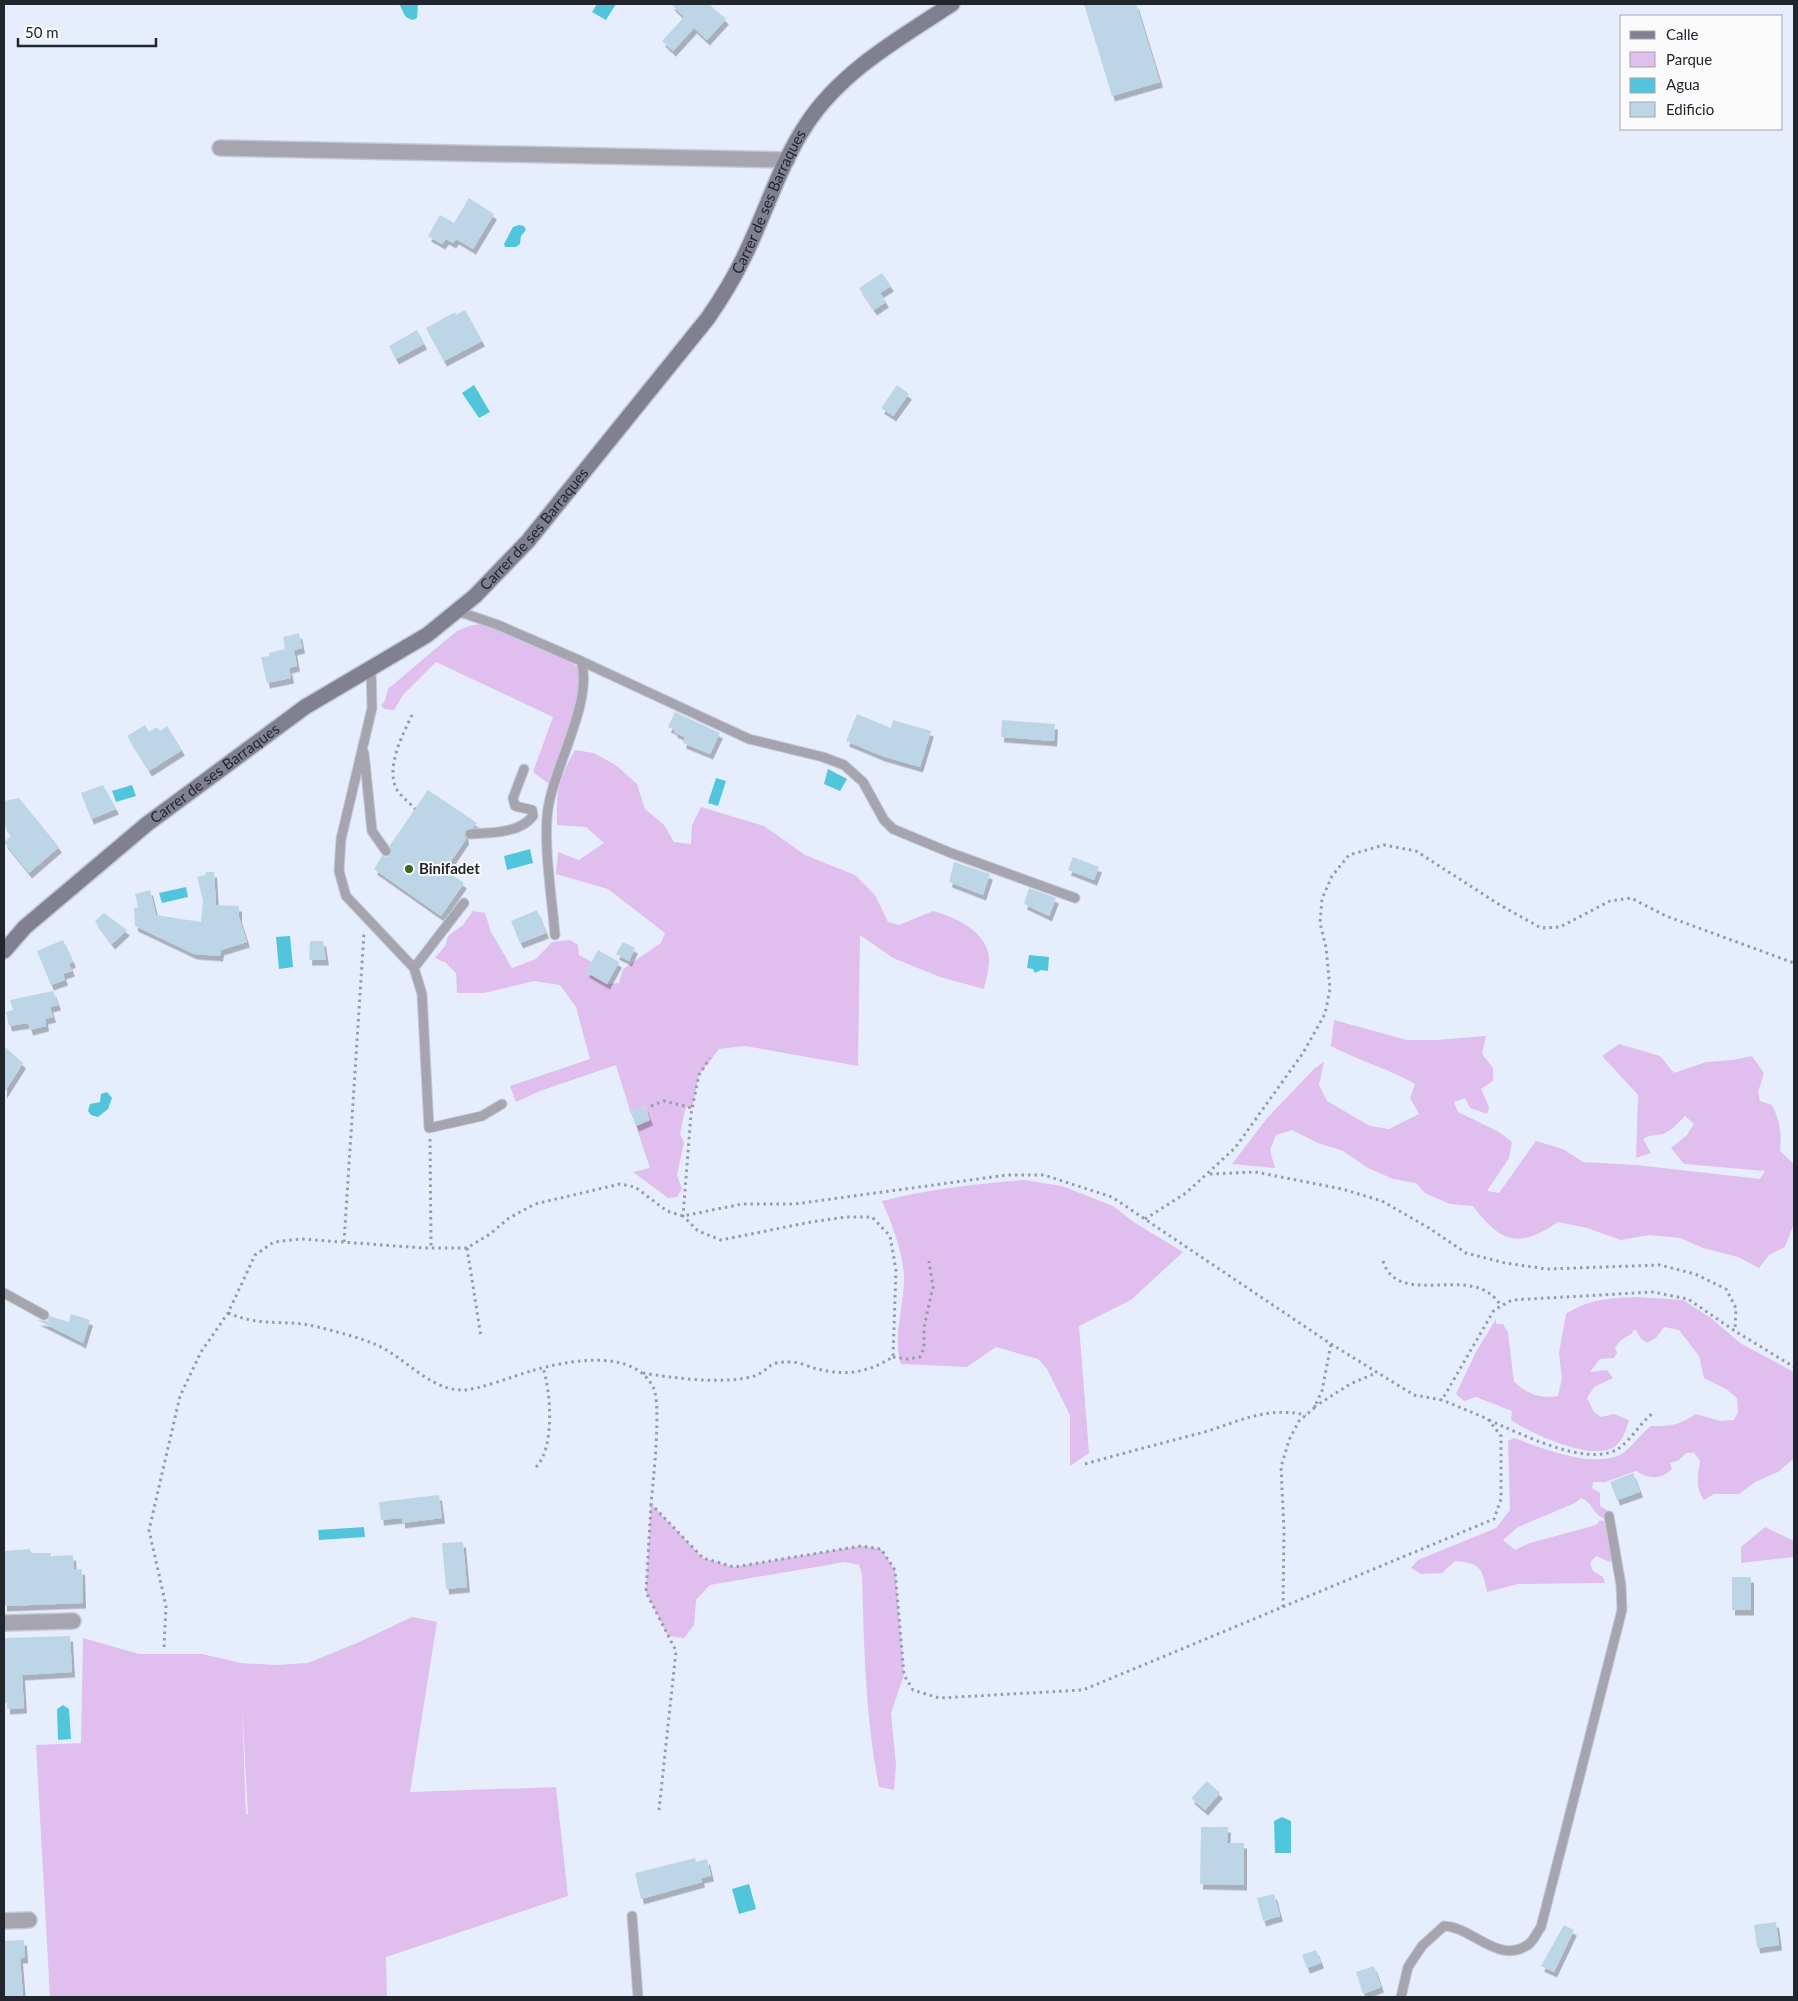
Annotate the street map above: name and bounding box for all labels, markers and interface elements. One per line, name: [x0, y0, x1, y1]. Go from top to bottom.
scale bar: [18, 15, 155, 47]
legend: [1620, 15, 1783, 130]
text: 50 m: [25, 23, 59, 41]
text: Calle: [1666, 25, 1699, 43]
text: Parque: [1666, 50, 1712, 68]
text: Agua: [1666, 75, 1700, 93]
text: Edificio: [1666, 100, 1714, 118]
street label: Carrer de ses Barraques: [727, 126, 809, 277]
street label: Carrer de ses Barraques: [475, 464, 592, 594]
street label: Carrer de ses Barraques: [146, 719, 283, 827]
place label: Binifadet: [419, 859, 480, 877]
marker: Binifadet: [403, 863, 415, 875]

